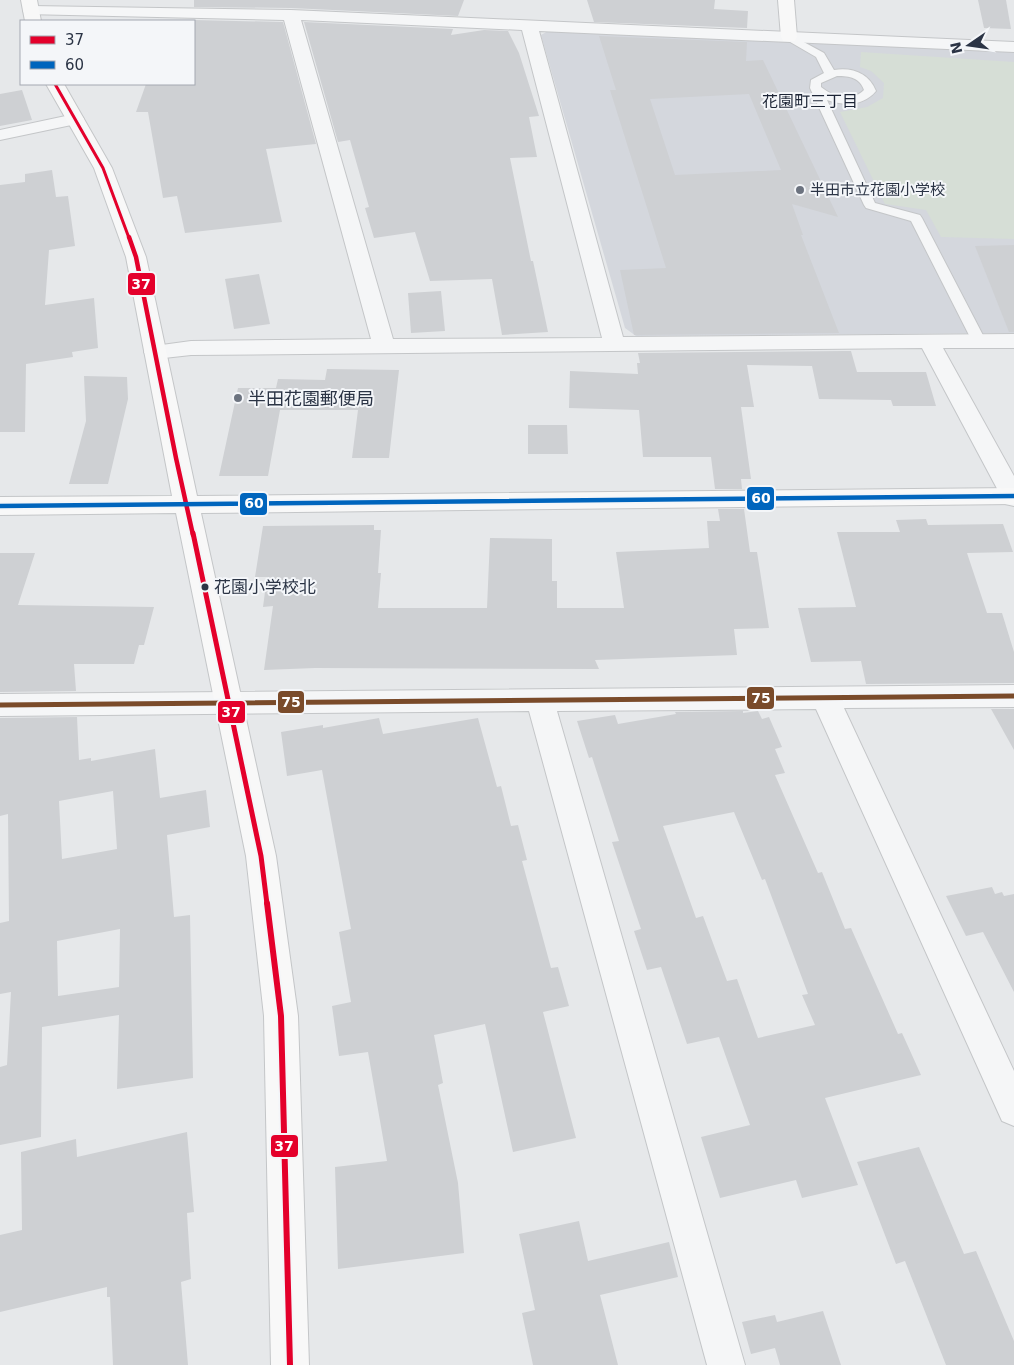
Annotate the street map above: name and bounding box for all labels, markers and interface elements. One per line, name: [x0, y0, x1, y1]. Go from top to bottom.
legend: [20, 20, 195, 85]
north arrow: [944, 20, 994, 70]
text: 37: [65, 31, 84, 49]
text: N: [947, 40, 965, 55]
text: 60: [65, 56, 84, 74]
district label: 花園町三丁目: [762, 92, 858, 111]
place label: 半田市立花園小学校: [810, 181, 945, 199]
marker: 半田市立花園小学校: [794, 184, 806, 196]
line badge: 37: [127, 272, 156, 296]
text: 37: [131, 276, 151, 292]
place label: 半田花園郵便局: [248, 388, 374, 409]
marker: 半田花園郵便局: [232, 392, 244, 404]
line badge: 60: [746, 486, 775, 511]
text: 60: [751, 490, 771, 506]
line badge: 60: [239, 492, 268, 516]
text: 60: [244, 495, 264, 511]
place label: 花園小学校北: [214, 577, 316, 597]
marker: 花園小学校北: [200, 582, 210, 592]
line badge: 75: [746, 686, 775, 710]
line badge: 75: [277, 690, 305, 714]
text: 75: [751, 690, 771, 706]
text: 75: [281, 694, 301, 710]
line badge: 37: [217, 700, 246, 724]
text: 37: [221, 704, 241, 720]
line badge: 37: [270, 1134, 299, 1158]
text: 37: [274, 1138, 294, 1154]

